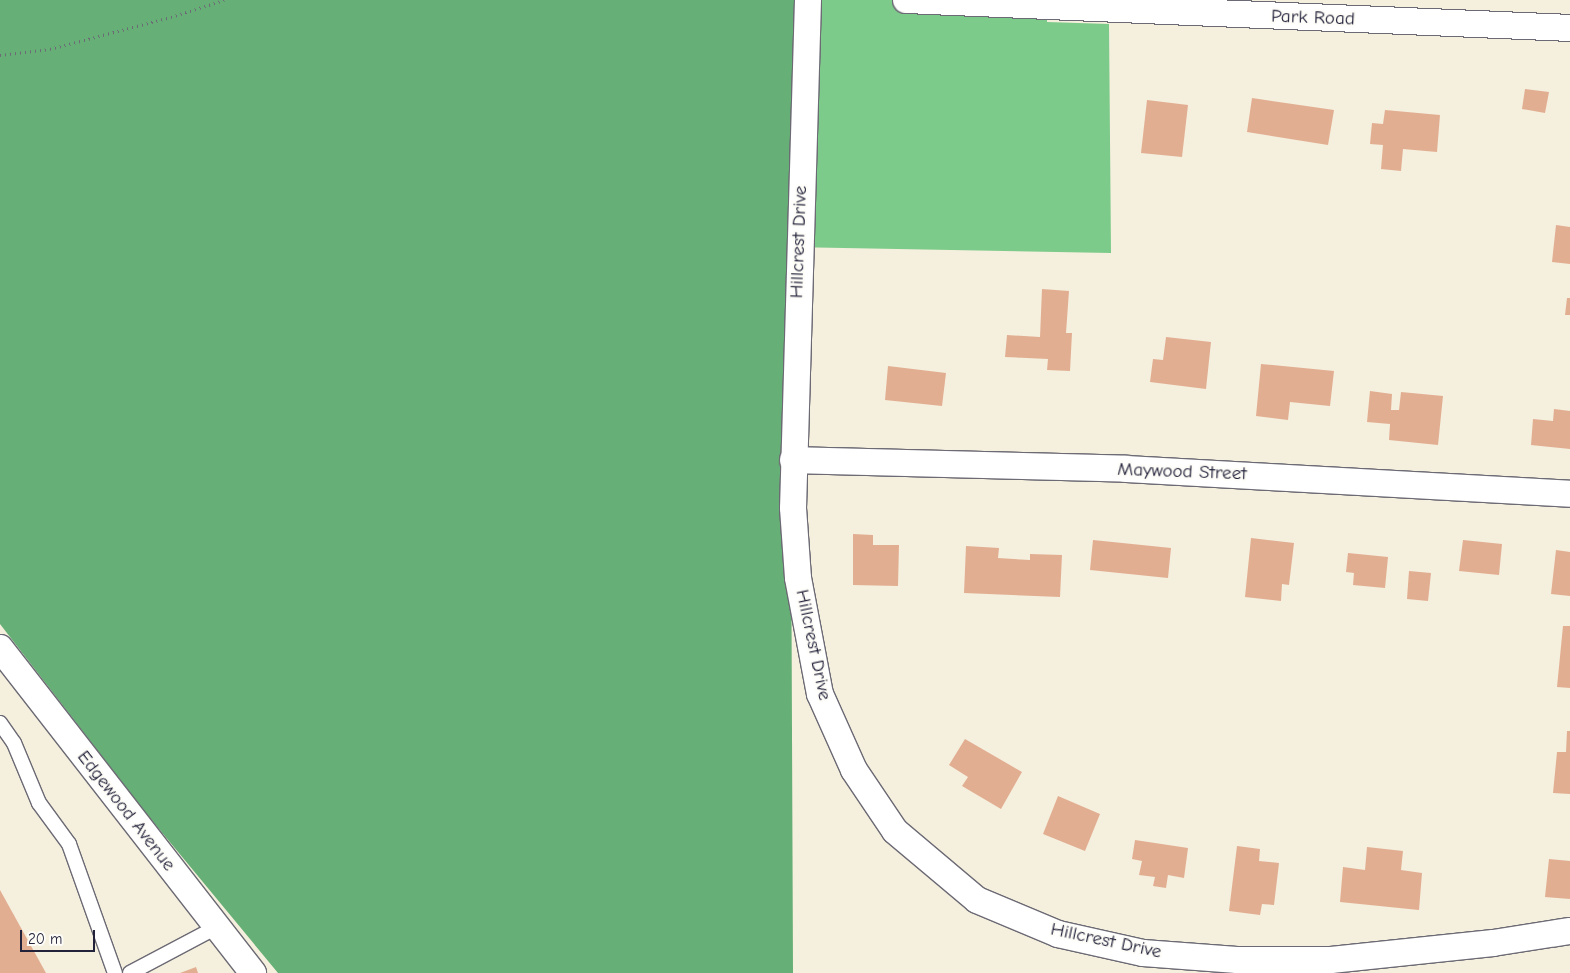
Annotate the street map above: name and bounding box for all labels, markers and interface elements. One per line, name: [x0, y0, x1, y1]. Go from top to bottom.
street label: Park Road: [1271, 5, 1355, 31]
street label: Hillcrest Drive: [786, 185, 812, 299]
street label: Maywood Street: [1117, 458, 1247, 486]
street label: Hillcrest Drive: [790, 587, 836, 703]
street label: Edgewood Avenue: [72, 746, 180, 876]
street label: Hillcrest Drive: [1048, 918, 1164, 964]
scale bar: [22, 920, 98, 952]
text: 20 m: [28, 930, 62, 948]

